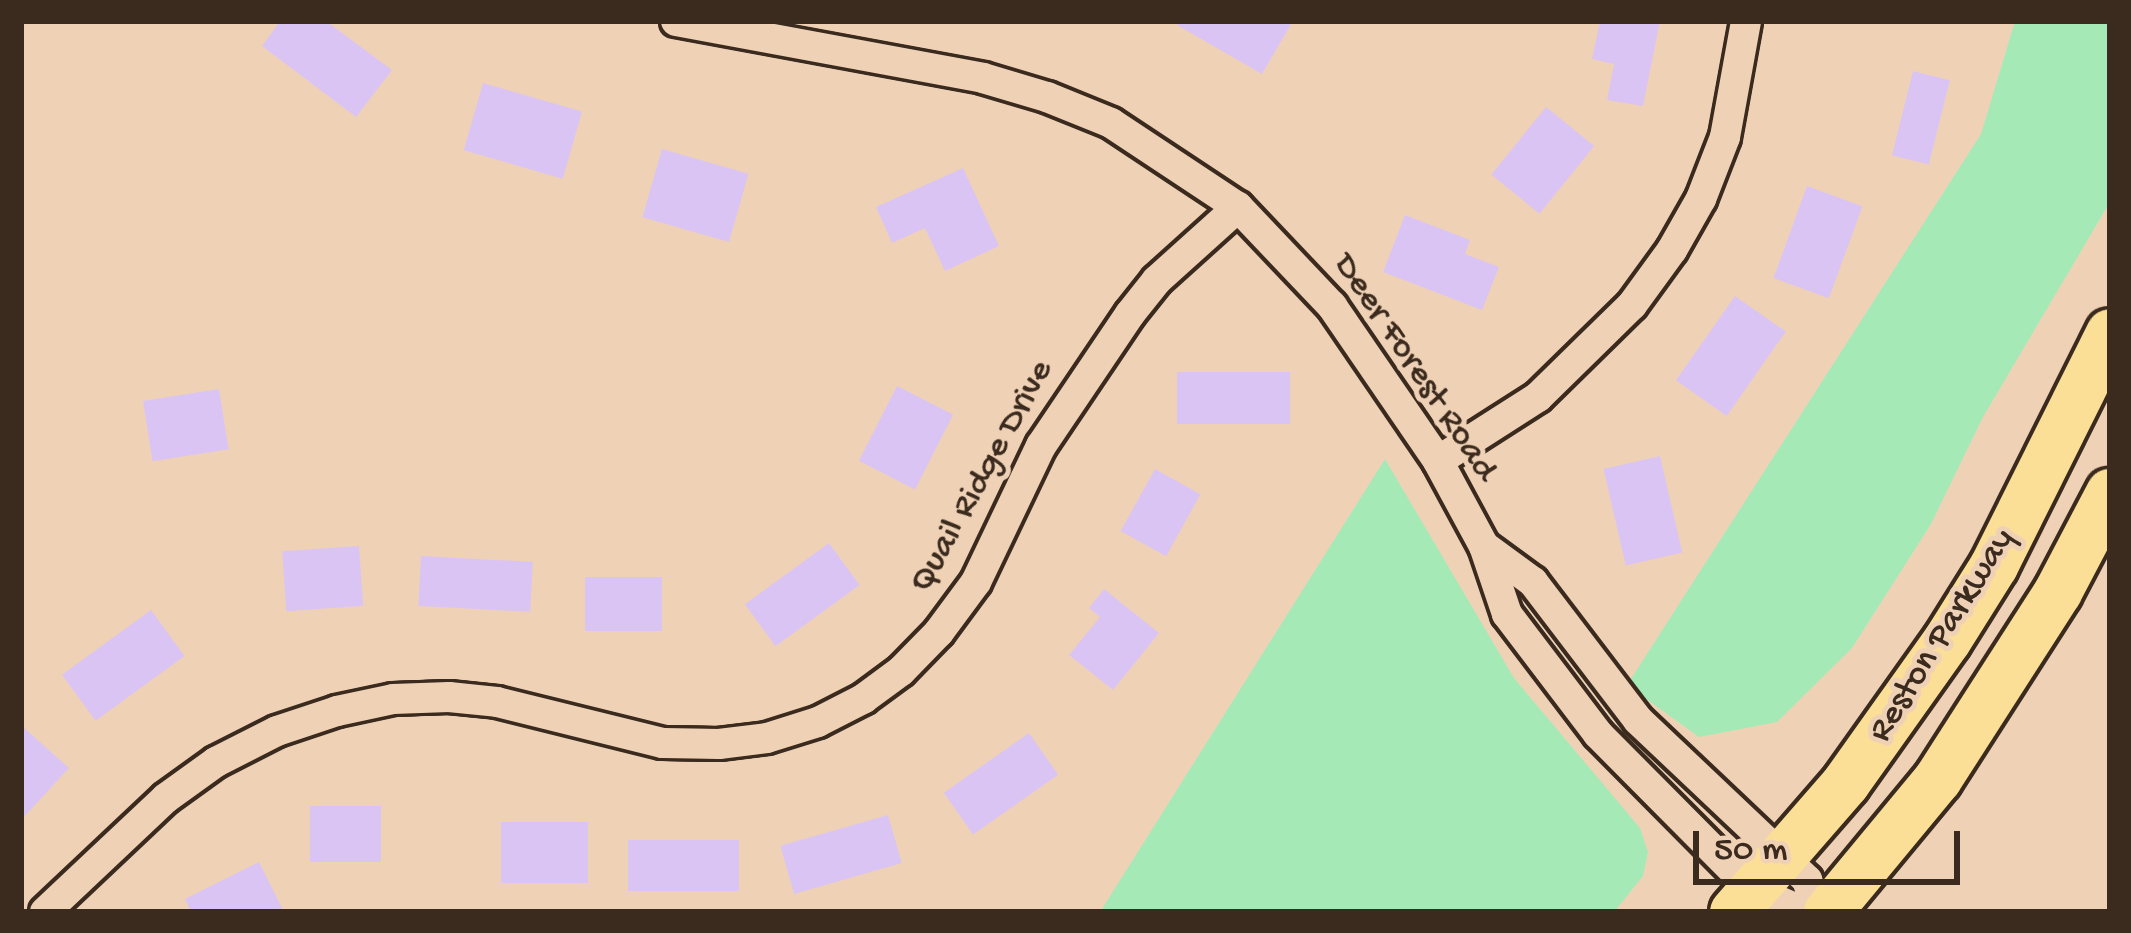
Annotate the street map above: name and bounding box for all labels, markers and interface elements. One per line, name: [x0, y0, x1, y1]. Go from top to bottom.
street label: Deer Forest Road: [1322, 246, 1506, 490]
street label: Quail Ridge Drive: [901, 353, 1065, 601]
street label: Reston Parkway: [1860, 521, 2026, 751]
scale bar: [1699, 807, 1966, 881]
text: 50 m: [1714, 830, 1787, 873]

